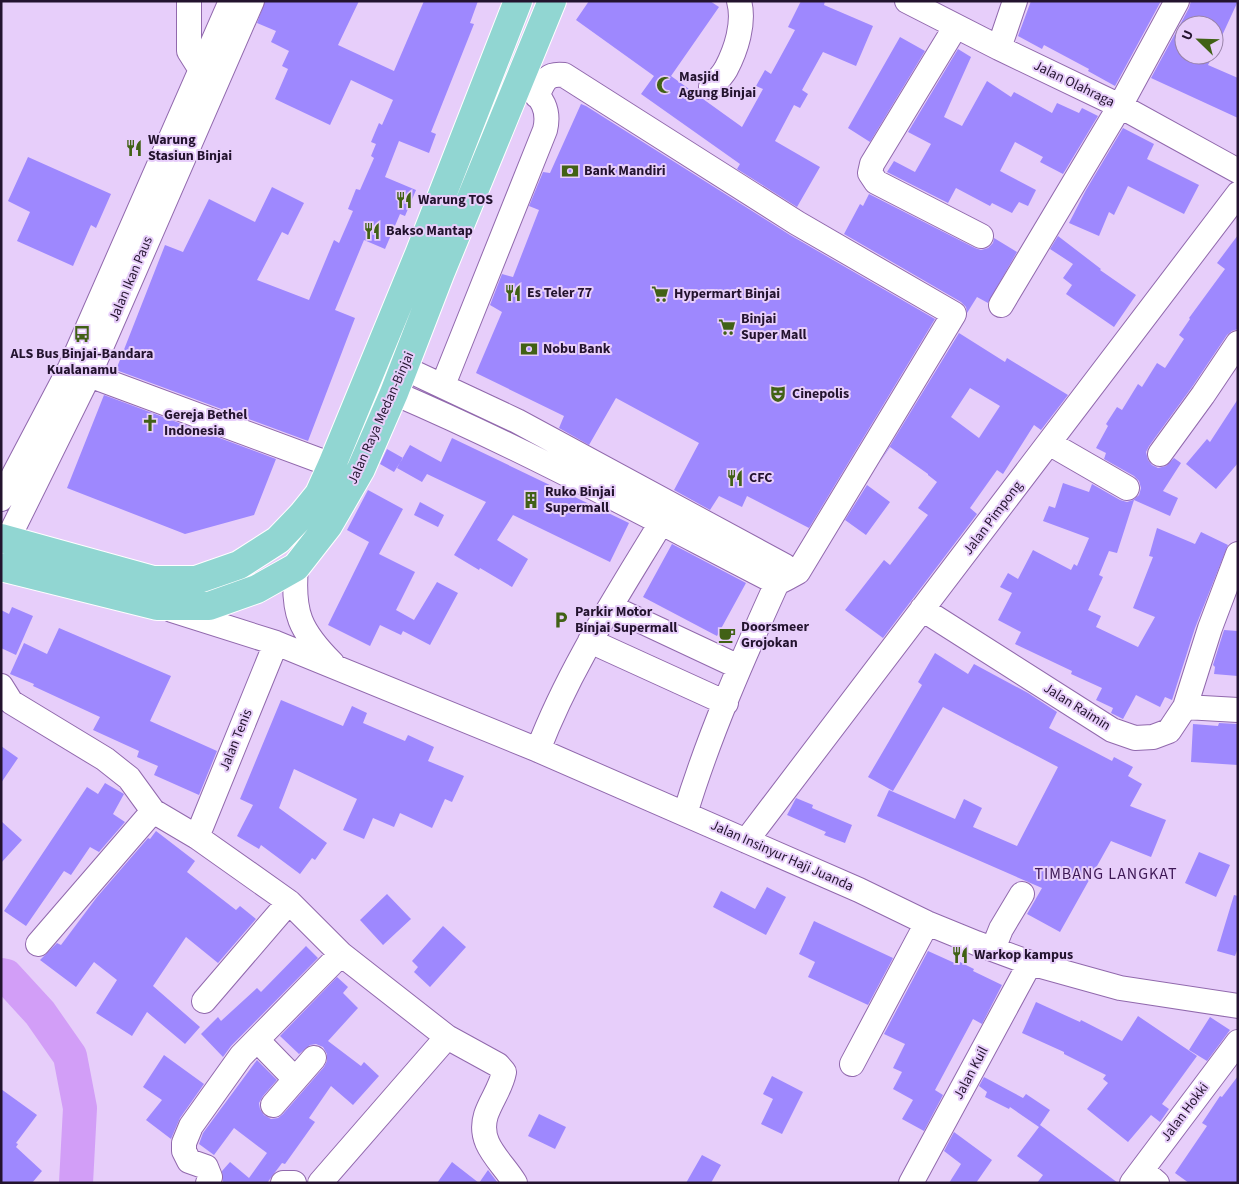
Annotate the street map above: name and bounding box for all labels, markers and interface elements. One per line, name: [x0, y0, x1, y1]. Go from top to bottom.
north arrow: [1174, 15, 1224, 65]
text: U: [1177, 27, 1199, 44]
street label: Jalan Olahraga: [1030, 56, 1118, 112]
place label: Masjid Agung Binjai: [678, 67, 756, 103]
mosque icon: Masjid Agung Binjai: [655, 75, 675, 95]
place label: Warung Stasiun Binjai: [148, 130, 232, 166]
restaurant icon: Warung Stasiun Binjai: [124, 138, 144, 158]
bank icon: Bank Mandiri: [560, 161, 580, 181]
place label: Bank Mandiri: [584, 161, 666, 181]
restaurant icon: Warung TOS: [394, 190, 414, 210]
place label: Warung TOS: [418, 190, 493, 210]
restaurant icon: Bakso Mantap: [362, 221, 382, 241]
place label: Bakso Mantap: [386, 221, 473, 241]
street label: Jalan Ikan Paus: [104, 233, 158, 325]
restaurant icon: Es Teler 77: [503, 283, 523, 303]
place label: Es Teler 77: [527, 283, 592, 303]
supermarket icon: Hypermart Binjai: [650, 284, 670, 304]
place label: Hypermart Binjai: [674, 284, 780, 304]
place label: Binjai Super Mall: [741, 309, 806, 345]
supermarket icon: Binjai Super Mall: [717, 317, 737, 337]
bus stop icon: ALS Bus Binjai-Bandara Kualanamu: [72, 324, 92, 344]
bank icon: Nobu Bank: [519, 339, 539, 359]
place label: Nobu Bank: [543, 339, 611, 359]
place label: ALS Bus Binjai-Bandara Kualanamu: [10, 344, 153, 380]
street label: Jalan Raya Medan-Binjai: [343, 349, 419, 487]
theatre icon: Cinepolis: [768, 384, 788, 404]
place label: Cinepolis: [792, 384, 849, 404]
place label: Gereja Bethel Indonesia: [164, 405, 247, 441]
church icon: Gereja Bethel Indonesia: [140, 413, 160, 433]
restaurant icon: CFC: [725, 468, 745, 488]
place label: CFC: [749, 468, 773, 488]
street label: Jalan Pimpong: [959, 477, 1027, 559]
place label: Ruko Binjai Supermall: [545, 482, 615, 518]
building icon: Ruko Binjai Supermall: [521, 490, 541, 510]
place label: Parkir Motor Binjai Supermall: [575, 602, 677, 638]
parking icon: Parkir Motor Binjai Supermall: [551, 610, 571, 630]
place label: Doorsmeer Grojokan: [741, 617, 810, 653]
cafe icon: Doorsmeer Grojokan: [717, 625, 737, 645]
street label: Jalan Raimin: [1039, 678, 1115, 736]
street label: Jalan Tenis: [214, 706, 258, 774]
street label: Jalan Insinyur Haji Juanda: [707, 815, 857, 897]
district label: TIMBANG LANGKAT: [1034, 863, 1178, 885]
restaurant icon: Warkop kampus: [950, 945, 970, 965]
place label: Warkop kampus: [974, 945, 1073, 965]
street label: Jalan Kuil: [949, 1043, 994, 1103]
street label: Jalan Hokki: [1156, 1078, 1214, 1146]

